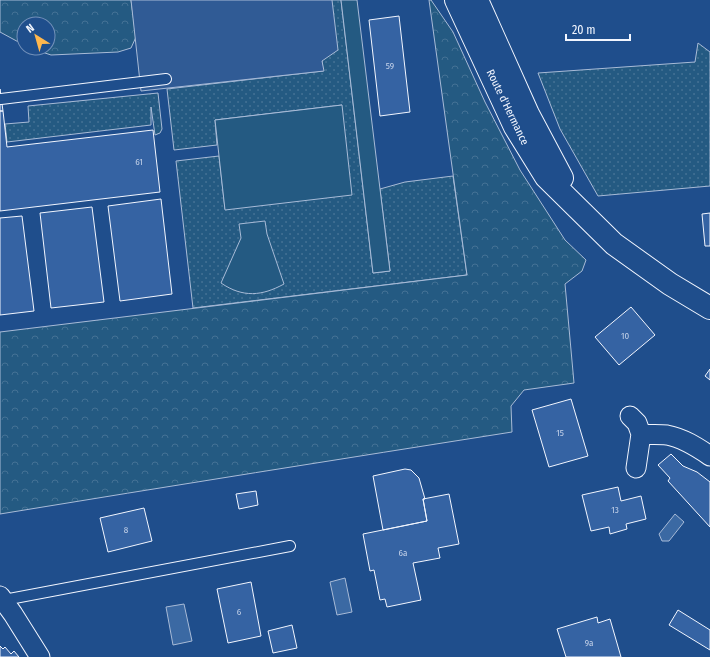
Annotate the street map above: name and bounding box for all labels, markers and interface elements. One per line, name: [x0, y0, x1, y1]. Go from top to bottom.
north arrow: [16, 16, 56, 56]
scale bar: [566, 16, 630, 42]
text: N: [24, 21, 37, 36]
text: 20 m: [572, 23, 596, 37]
house number: 59: [386, 61, 394, 71]
street label: Route d'Hermance: [484, 67, 531, 147]
house number: 61: [135, 157, 143, 167]
house number: 10: [621, 331, 629, 341]
house number: 15: [556, 428, 564, 438]
house number: 13: [611, 505, 619, 515]
house number: 8: [124, 525, 129, 535]
house number: 6a: [399, 548, 408, 558]
house number: 6: [237, 607, 242, 617]
house number: 9a: [585, 638, 594, 648]

